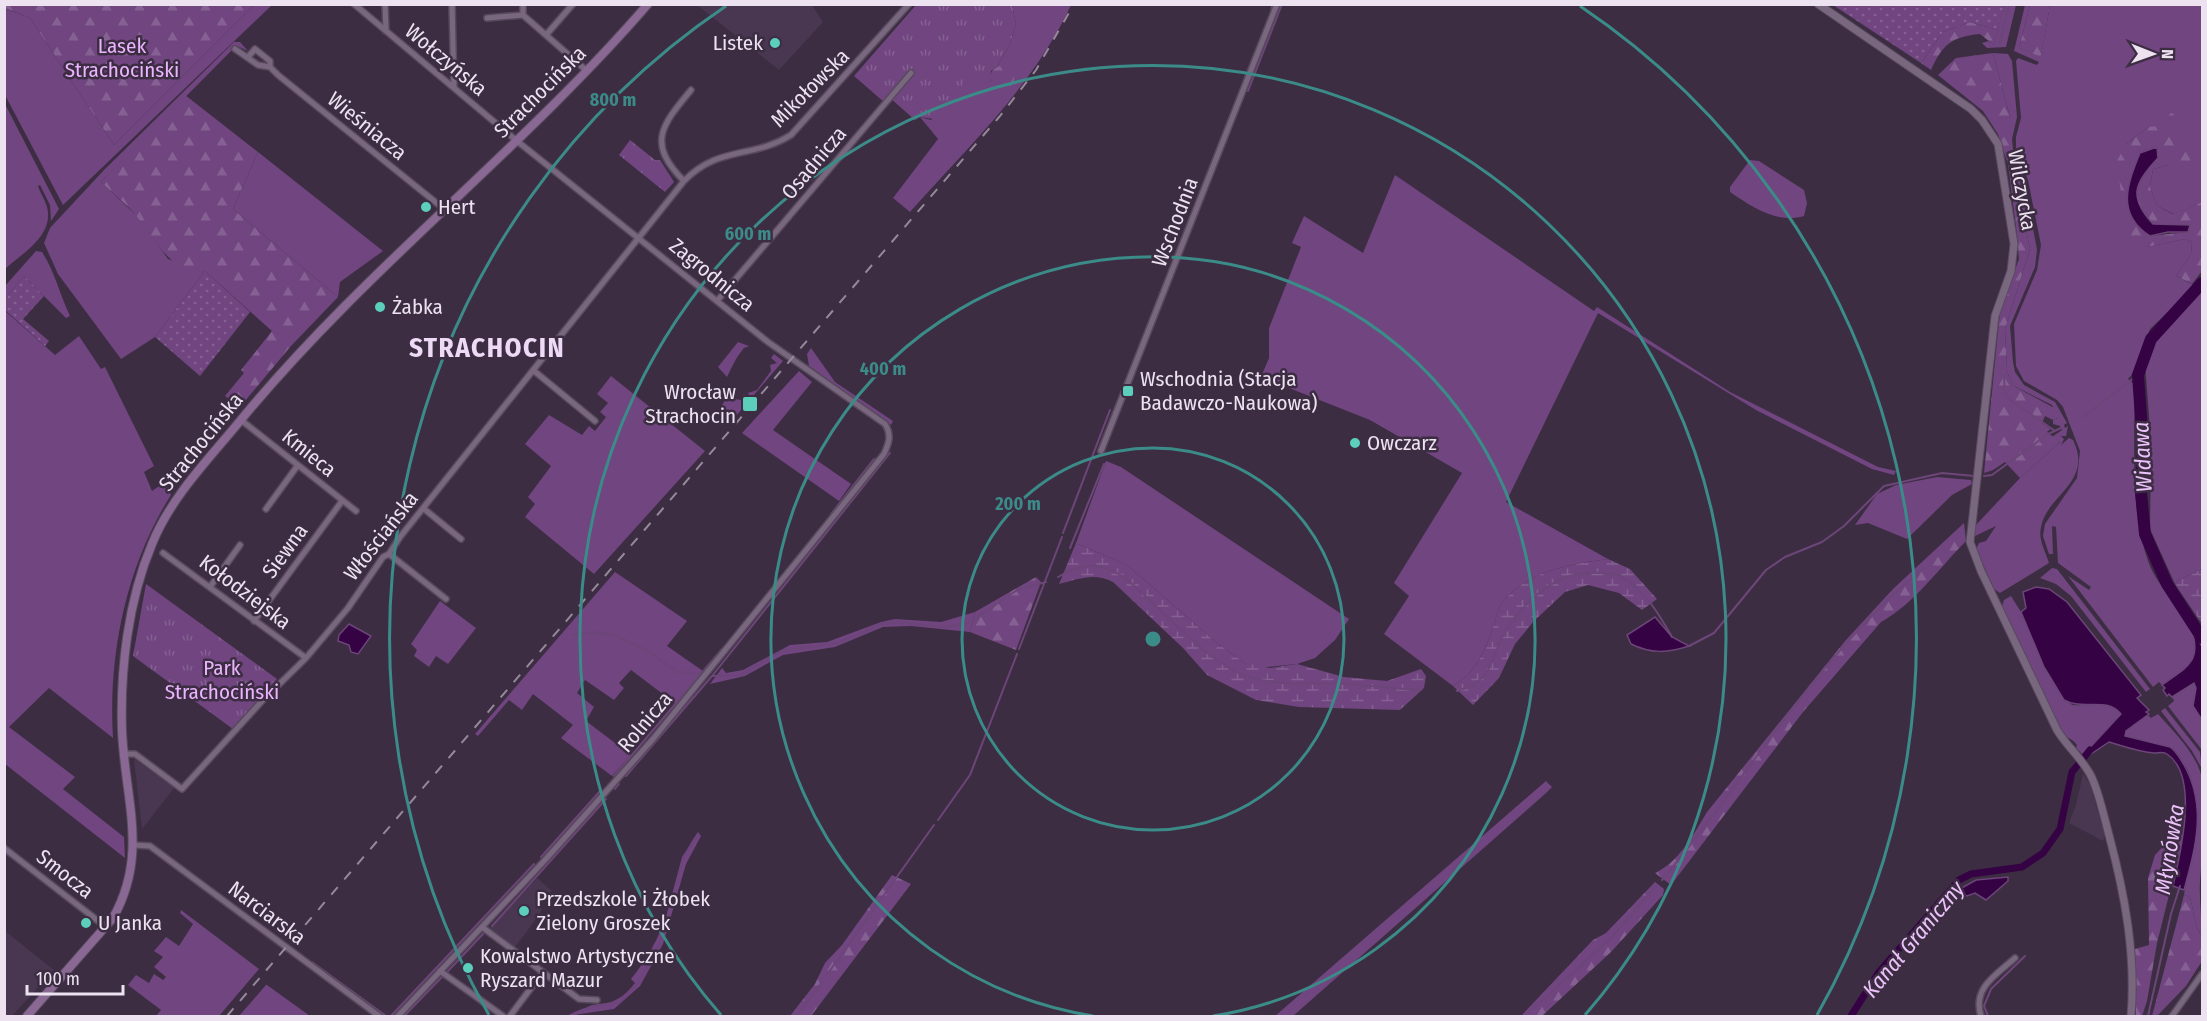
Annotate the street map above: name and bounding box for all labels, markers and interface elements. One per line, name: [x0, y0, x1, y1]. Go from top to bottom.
street label: Wołczyńska: [400, 18, 492, 102]
north arrow: [2123, 24, 2183, 84]
place label: Listek: [713, 30, 763, 56]
park label: Lasek Strachociński: [65, 33, 179, 83]
marker: Listek: [768, 36, 782, 50]
street label: Strachocińska: [489, 41, 591, 143]
street label: Mikołowska: [765, 43, 855, 133]
text: N: [2158, 49, 2177, 59]
street label: Wieśniacza: [322, 86, 412, 166]
text: 800 m: [590, 89, 636, 111]
street label: Osadnicza: [776, 121, 852, 205]
street label: Wilczycka: [2002, 147, 2042, 233]
street label: Wschodnia: [1146, 174, 1204, 270]
place label: Hert: [438, 194, 475, 220]
marker: Hert: [419, 200, 433, 214]
text: 600 m: [725, 223, 771, 245]
street label: Zagrodnicza: [664, 233, 760, 317]
place label: Żabka: [392, 294, 443, 320]
marker: Żabka: [373, 300, 387, 314]
district label: STRACHOCIN: [409, 332, 565, 364]
text: 400 m: [860, 358, 906, 380]
place label: Wschodnia (Stacja Badawczo-Naukowa): [1140, 366, 1318, 416]
place label: Wrocław Strachocin: [645, 379, 736, 429]
marker: Wschodnia (Stacja Badawczo-Naukowa): [1121, 384, 1135, 398]
street label: Strachocińska: [153, 387, 249, 497]
marker: Wrocław Strachocin: [741, 395, 759, 413]
water label: Widawa: [2127, 421, 2158, 493]
street label: Kmieca: [277, 423, 341, 483]
place label: Owczarz: [1367, 430, 1437, 456]
marker: Owczarz: [1348, 436, 1362, 450]
street label: Włościańska: [338, 486, 424, 586]
text: 200 m: [994, 493, 1041, 515]
street label: Siewna: [256, 519, 314, 583]
street label: Kołodziejska: [194, 549, 296, 635]
centre of rings: [1143, 629, 1163, 649]
park label: Park Strachociński: [165, 655, 279, 705]
street label: Rolnicza: [612, 686, 678, 758]
water label: Młynówka: [2149, 802, 2190, 896]
street label: Smocza: [31, 844, 99, 904]
street label: Narciarska: [223, 875, 311, 951]
water label: Kanał Graniczny: [1857, 875, 1971, 1003]
place label: Przedszkole i Żłobek Zielony Groszek: [536, 886, 710, 936]
marker: Przedszkole i Żłobek Zielony Groszek: [517, 904, 531, 918]
place label: U Janka: [98, 910, 162, 936]
marker: U Janka: [79, 916, 93, 930]
place label: Kowalstwo Artystyczne Ryszard Mazur: [480, 943, 675, 993]
scale bar: [27, 958, 123, 996]
marker: Kowalstwo Artystyczne Ryszard Mazur: [461, 961, 475, 975]
text: 100 m: [36, 968, 80, 990]

